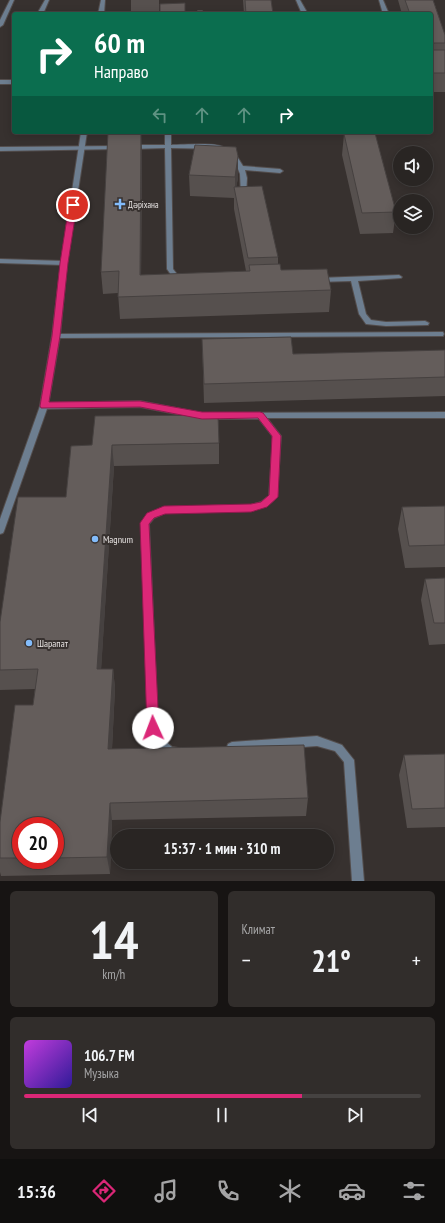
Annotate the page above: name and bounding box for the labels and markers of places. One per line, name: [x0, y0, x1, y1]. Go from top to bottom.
pin: [56, 188, 90, 222]
marker: Дəріхана: [115, 199, 125, 209]
place label: Дəріхана: [128, 199, 159, 210]
place label: Magnum: [103, 533, 133, 546]
marker: Magnum: [90, 534, 100, 544]
place label: Шарапат: [37, 637, 69, 650]
marker: Шарапат: [24, 638, 34, 648]

